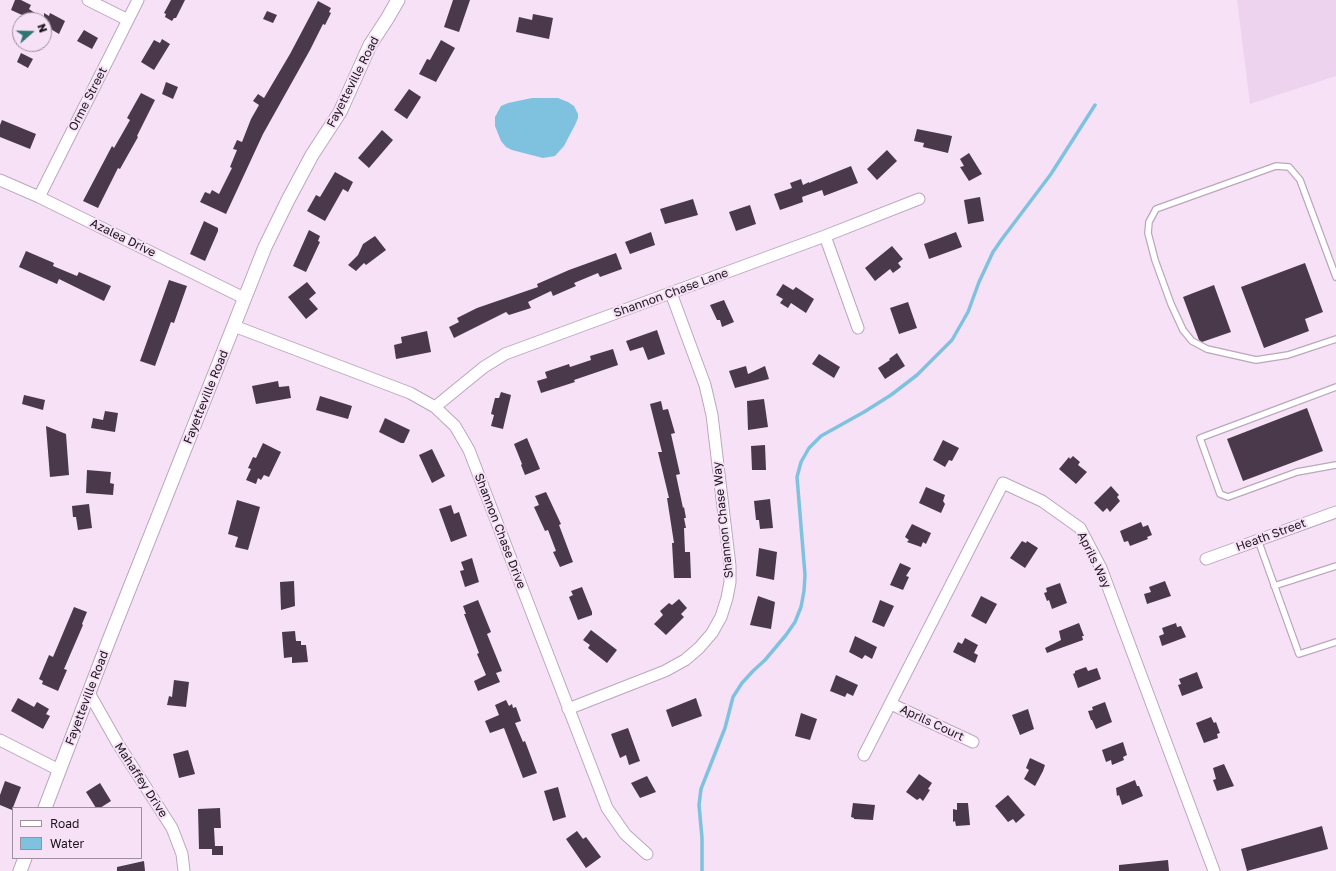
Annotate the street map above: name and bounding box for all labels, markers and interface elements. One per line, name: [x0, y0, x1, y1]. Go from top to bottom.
north arrow: [12, 12, 52, 52]
text: N: [35, 22, 50, 34]
street label: Fayetteville Road: [324, 34, 382, 130]
street label: Orme Street: [66, 65, 110, 133]
street label: Azalea Drive: [88, 216, 158, 260]
street label: Shannon Chase Lane: [612, 266, 730, 320]
street label: Fayetteville Road: [181, 348, 231, 446]
street label: Shannon Chase Way: [710, 461, 736, 579]
street label: Shannon Chase Drive: [471, 471, 529, 591]
street label: Heath Street: [1234, 516, 1308, 554]
street label: Aprils Way: [1074, 530, 1114, 590]
street label: Fayetteville Road: [62, 649, 112, 747]
street label: Aprils Court: [898, 702, 966, 744]
street label: Mahaffey Drive: [111, 740, 171, 820]
legend: [12, 807, 142, 859]
text: Road: [50, 816, 79, 831]
text: Water: [50, 836, 84, 851]

